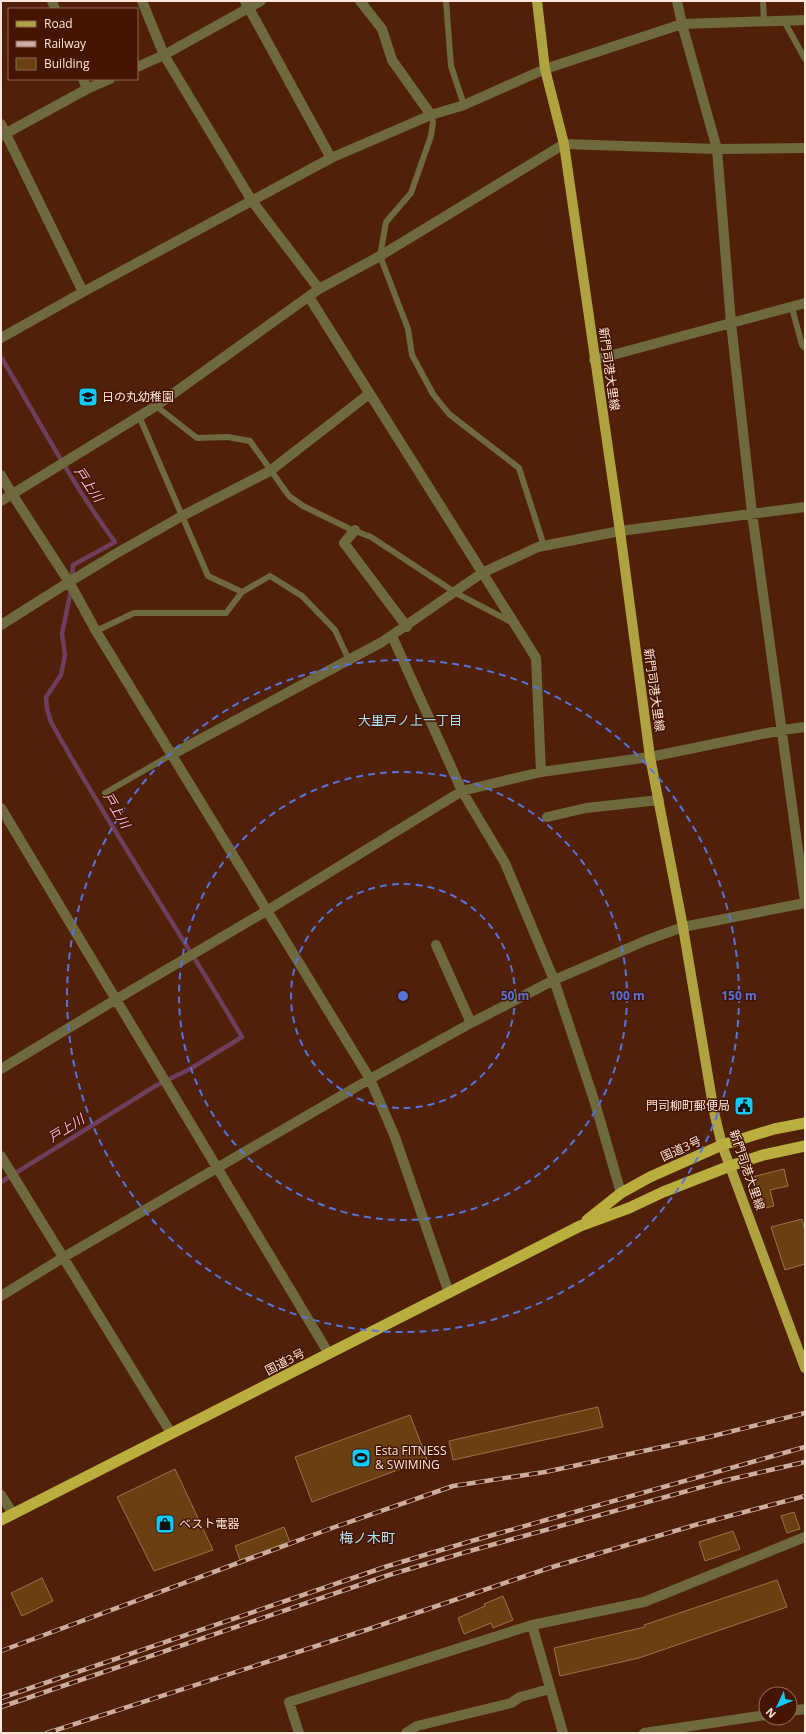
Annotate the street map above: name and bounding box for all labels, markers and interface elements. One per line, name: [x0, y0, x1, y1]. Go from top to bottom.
legend: [8, 8, 138, 80]
text: Road: [44, 15, 73, 32]
text: Railway: [44, 35, 87, 52]
text: Building: [44, 55, 90, 72]
street label: 新門司港大里線: [595, 326, 624, 412]
school or university icon: 日の丸幼稚園: [77, 386, 99, 408]
place label: 日の丸幼稚園: [102, 388, 174, 405]
water label: 戸上川: [71, 463, 108, 507]
street label: 新門司港大里線: [640, 647, 669, 733]
district label: 大里戸ノ上一丁目: [358, 711, 462, 729]
water label: 戸上川: [99, 789, 136, 833]
text: 50 m: [501, 987, 529, 1004]
text: 100 m: [609, 987, 645, 1004]
text: 150 m: [721, 987, 757, 1004]
centre of rings: [396, 989, 410, 1003]
public building icon: 門司柳町郵便局: [733, 1095, 755, 1117]
place label: 門司柳町郵便局: [646, 1097, 730, 1114]
water label: 戸上川: [45, 1109, 89, 1146]
street label: 新門司港大里線: [726, 1127, 769, 1212]
street label: 国道3号: [658, 1132, 704, 1165]
street label: 国道3号: [262, 1344, 308, 1379]
place label: Esta FITNESS & SWIMING: [375, 1442, 446, 1473]
sports icon: Esta FITNESS & SWIMING: [350, 1447, 372, 1469]
shop icon: ベスト電器: [154, 1513, 176, 1535]
place label: ベスト電器: [179, 1515, 239, 1532]
district label: 梅ノ木町: [339, 1528, 395, 1547]
north arrow: [758, 1686, 798, 1726]
text: N: [762, 1705, 779, 1722]

